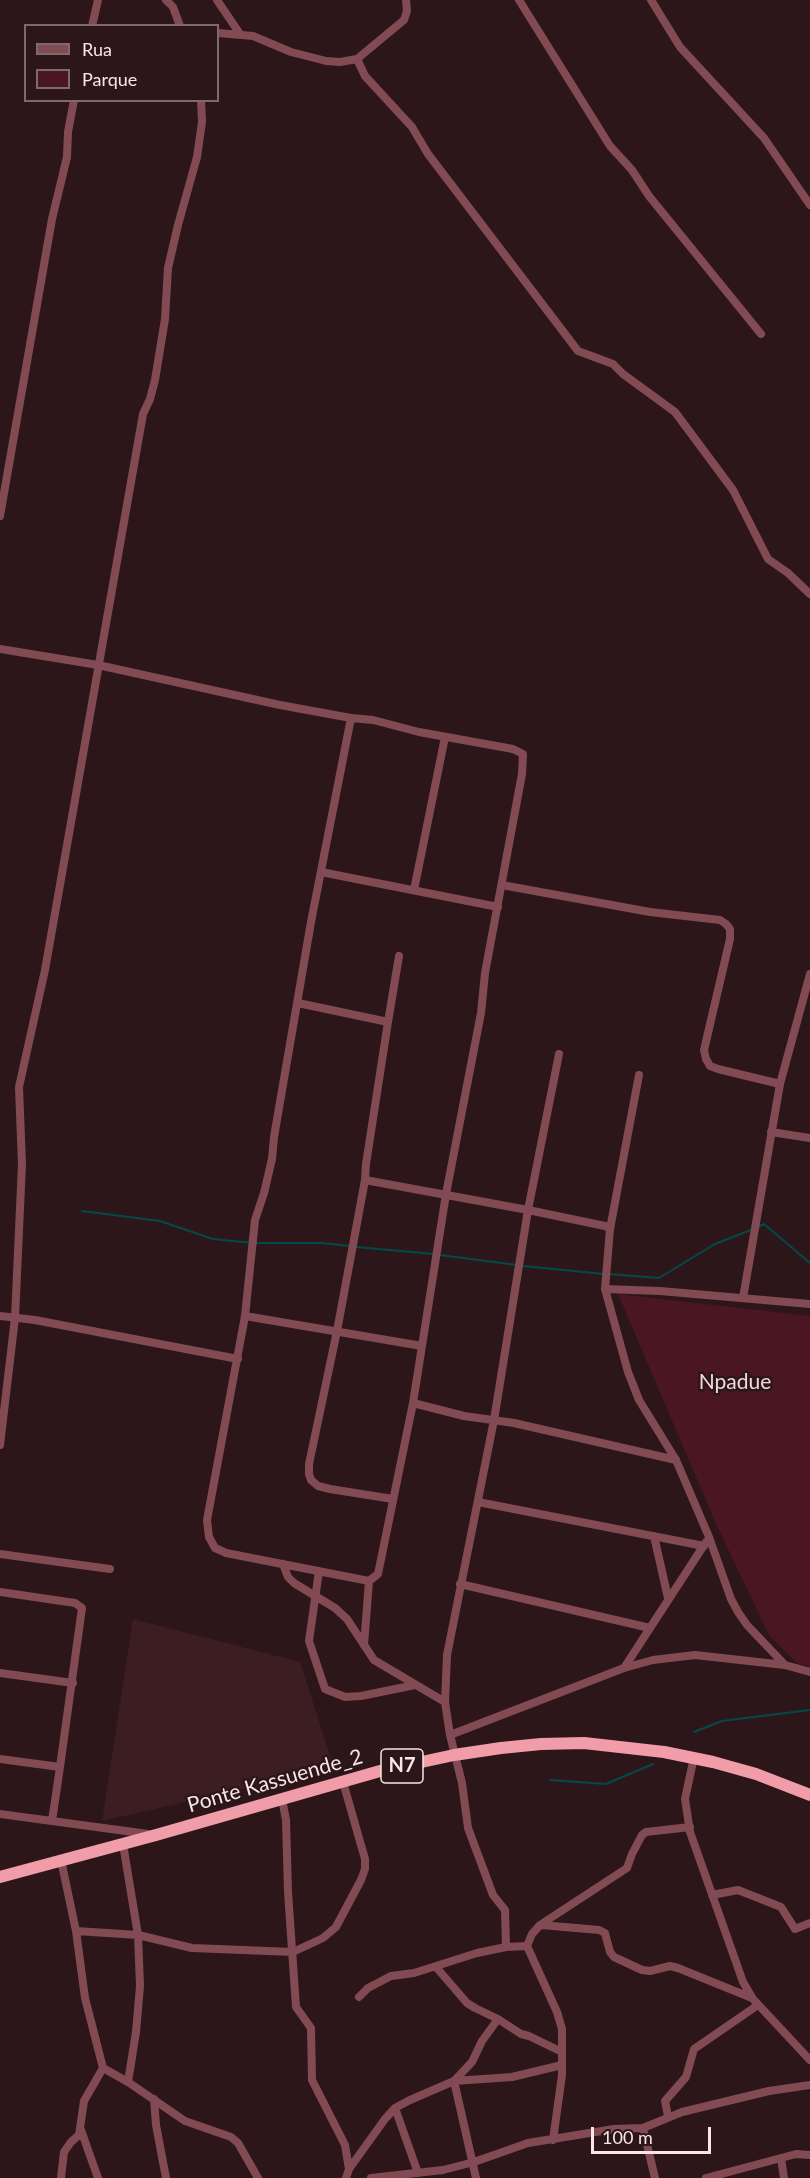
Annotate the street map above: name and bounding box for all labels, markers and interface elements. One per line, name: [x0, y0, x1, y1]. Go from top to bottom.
legend: [24, 24, 219, 102]
text: Rua: [82, 38, 112, 60]
text: Parque: [82, 68, 137, 90]
park label: Npadue: [699, 1369, 771, 1395]
street label: Ponte Kassuende_2: [184, 1744, 366, 1818]
road number: N7: [381, 1749, 423, 1783]
scale bar: [594, 2115, 714, 2153]
text: 100 m: [602, 2126, 653, 2148]

